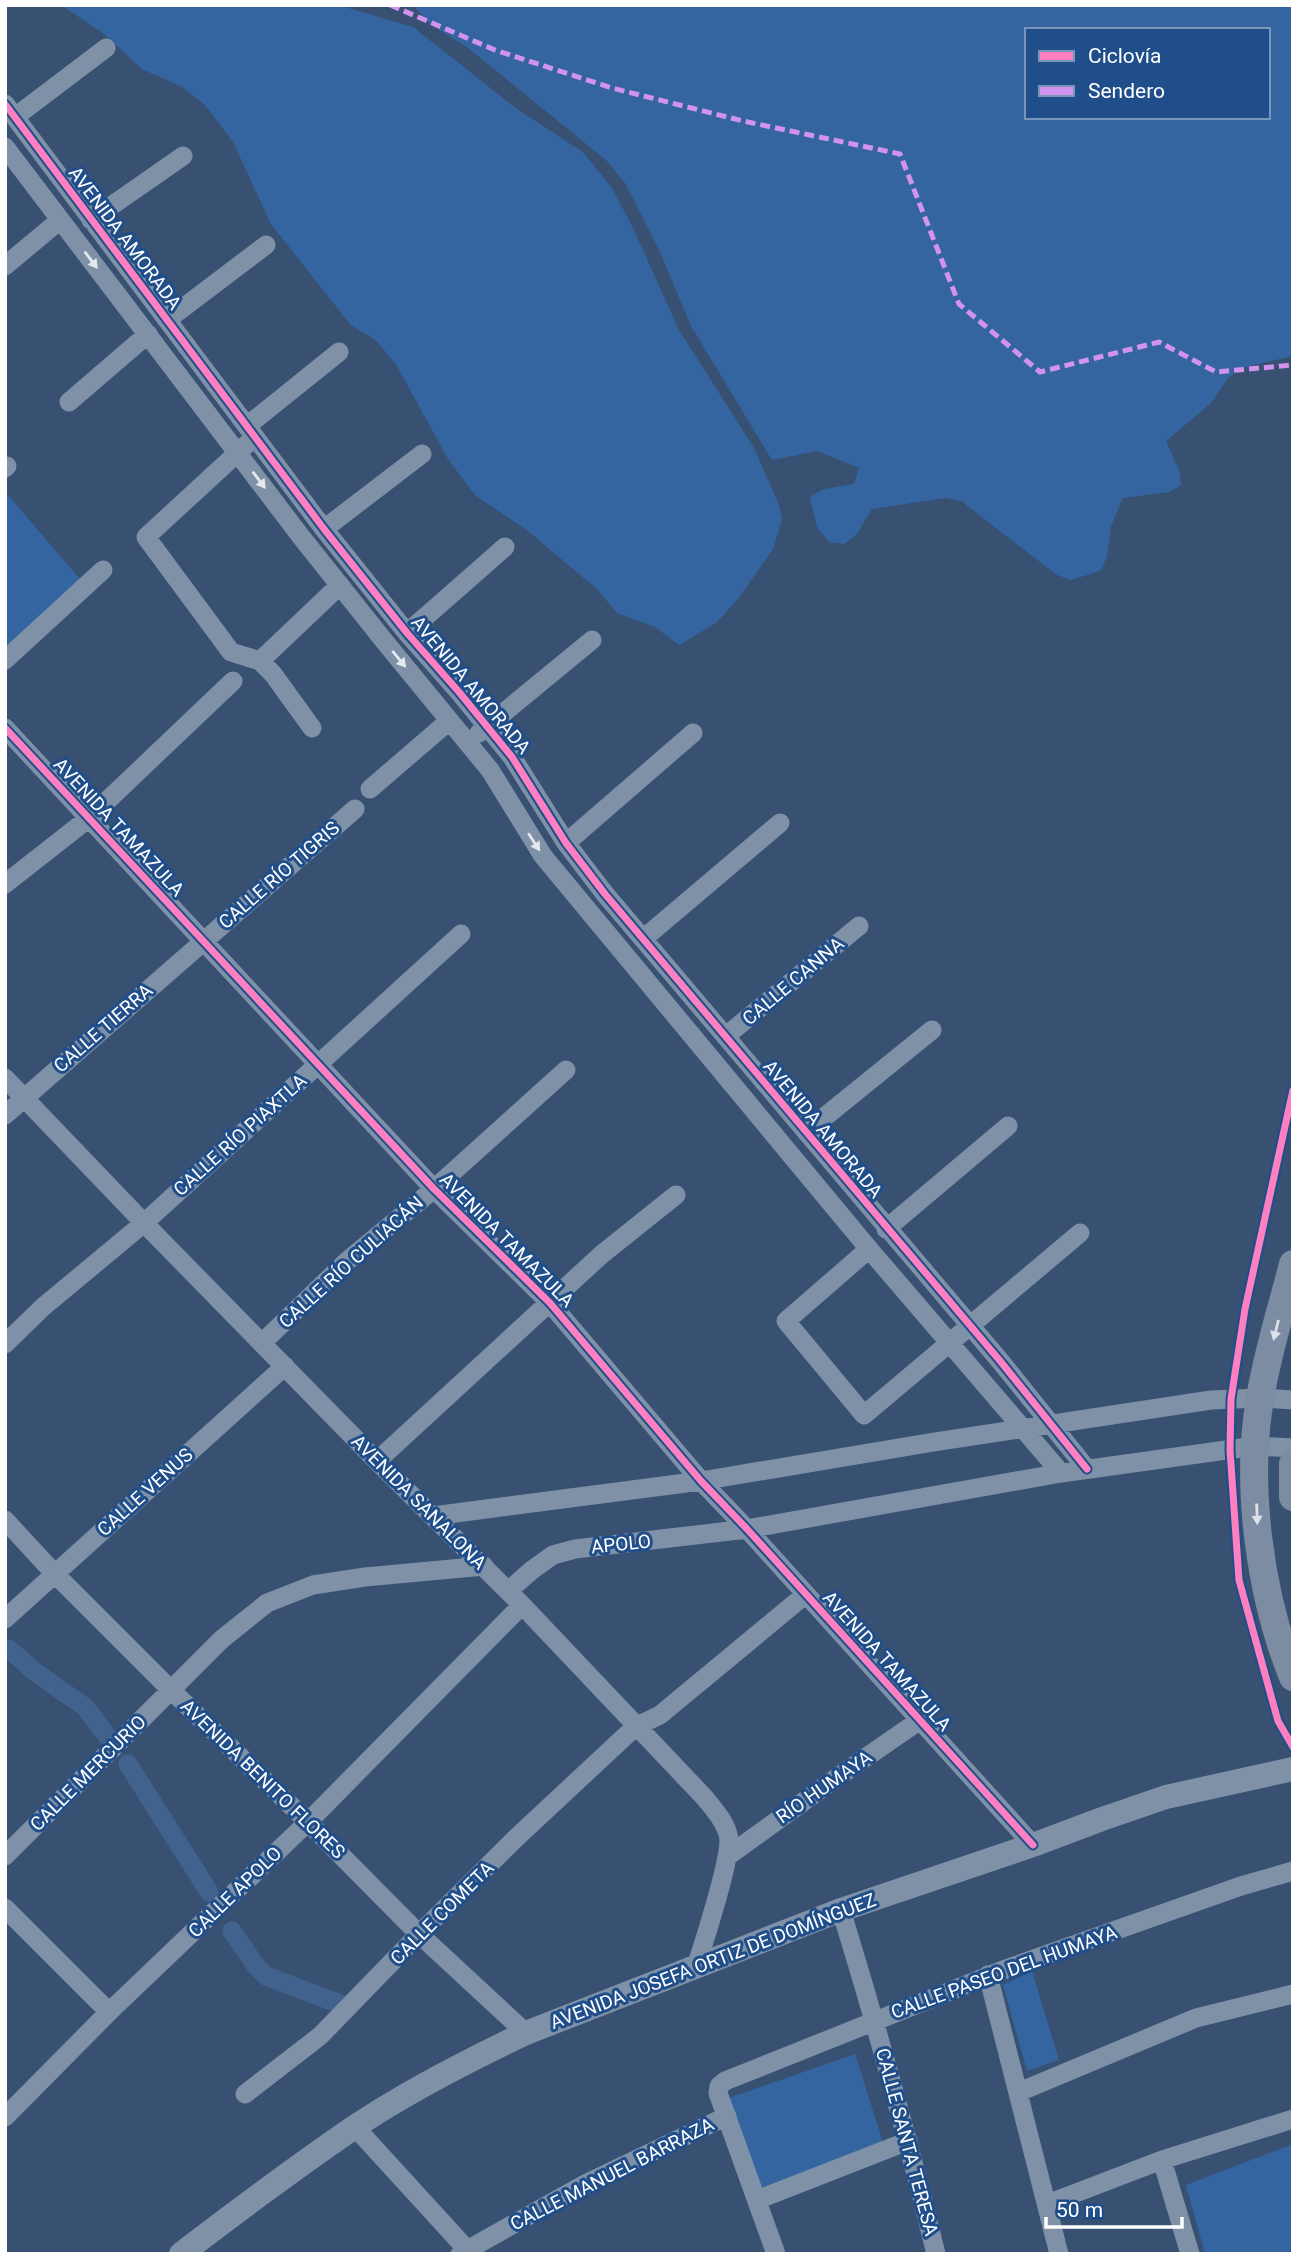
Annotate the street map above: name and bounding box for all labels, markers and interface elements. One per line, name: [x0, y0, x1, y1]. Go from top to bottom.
legend: [1025, 28, 1270, 119]
text: Ciclovía: [1088, 44, 1162, 68]
text: Sendero: [1088, 79, 1165, 103]
street label: AVENIDA AMORADA: [64, 162, 187, 315]
one-way arrow: [84, 250, 99, 268]
one-way arrow: [252, 470, 266, 489]
street label: AVENIDA AMORADA: [406, 611, 536, 759]
one-way arrow: [391, 650, 406, 668]
street label: AVENIDA TAMAZULA: [49, 753, 189, 901]
street label: CALLE RÍO TIGRIS: [214, 816, 344, 934]
one-way arrow: [527, 832, 540, 851]
street label: CALLE CANNA: [738, 932, 849, 1030]
street label: CALLE TIERRA: [49, 978, 158, 1077]
street label: AVENIDA AMORADA: [758, 1055, 888, 1203]
street label: CALLE RÍO PIAXTLA: [169, 1069, 312, 1201]
street label: AVENIDA TAMAZULA: [435, 1168, 580, 1313]
street label: CALLE RÍO CULIACÁN: [274, 1191, 428, 1333]
one-way arrow: [1270, 1319, 1281, 1341]
street label: AVENIDA SANALONA: [347, 1430, 492, 1575]
street label: CALLE VENUS: [92, 1443, 198, 1541]
one-way arrow: [1251, 1504, 1262, 1526]
street label: APOLO: [590, 1529, 652, 1559]
street label: AVENIDA TAMAZULA: [818, 1586, 956, 1736]
street label: AVENIDA BENITO FLORES: [176, 1694, 350, 1864]
street label: CALLE MERCURIO: [25, 1710, 151, 1836]
street label: RÍO HUMAYA: [772, 1745, 877, 1828]
street label: CALLE APOLO: [184, 1842, 286, 1942]
street label: CALLE COMETA: [386, 1856, 499, 1969]
street label: AVENIDA JOSEFA ORTIZ DE DOMÍNGUEZ: [547, 1888, 879, 2034]
street label: CALLE PASEO DEL HUMAYA: [888, 1920, 1121, 2024]
street label: CALLE SANTA TERESA: [871, 2046, 943, 2239]
street label: CALLE MANUEL BARRAZA: [506, 2112, 718, 2235]
scale bar: [1046, 2186, 1182, 2230]
text: 50 m: [1056, 2198, 1103, 2222]

